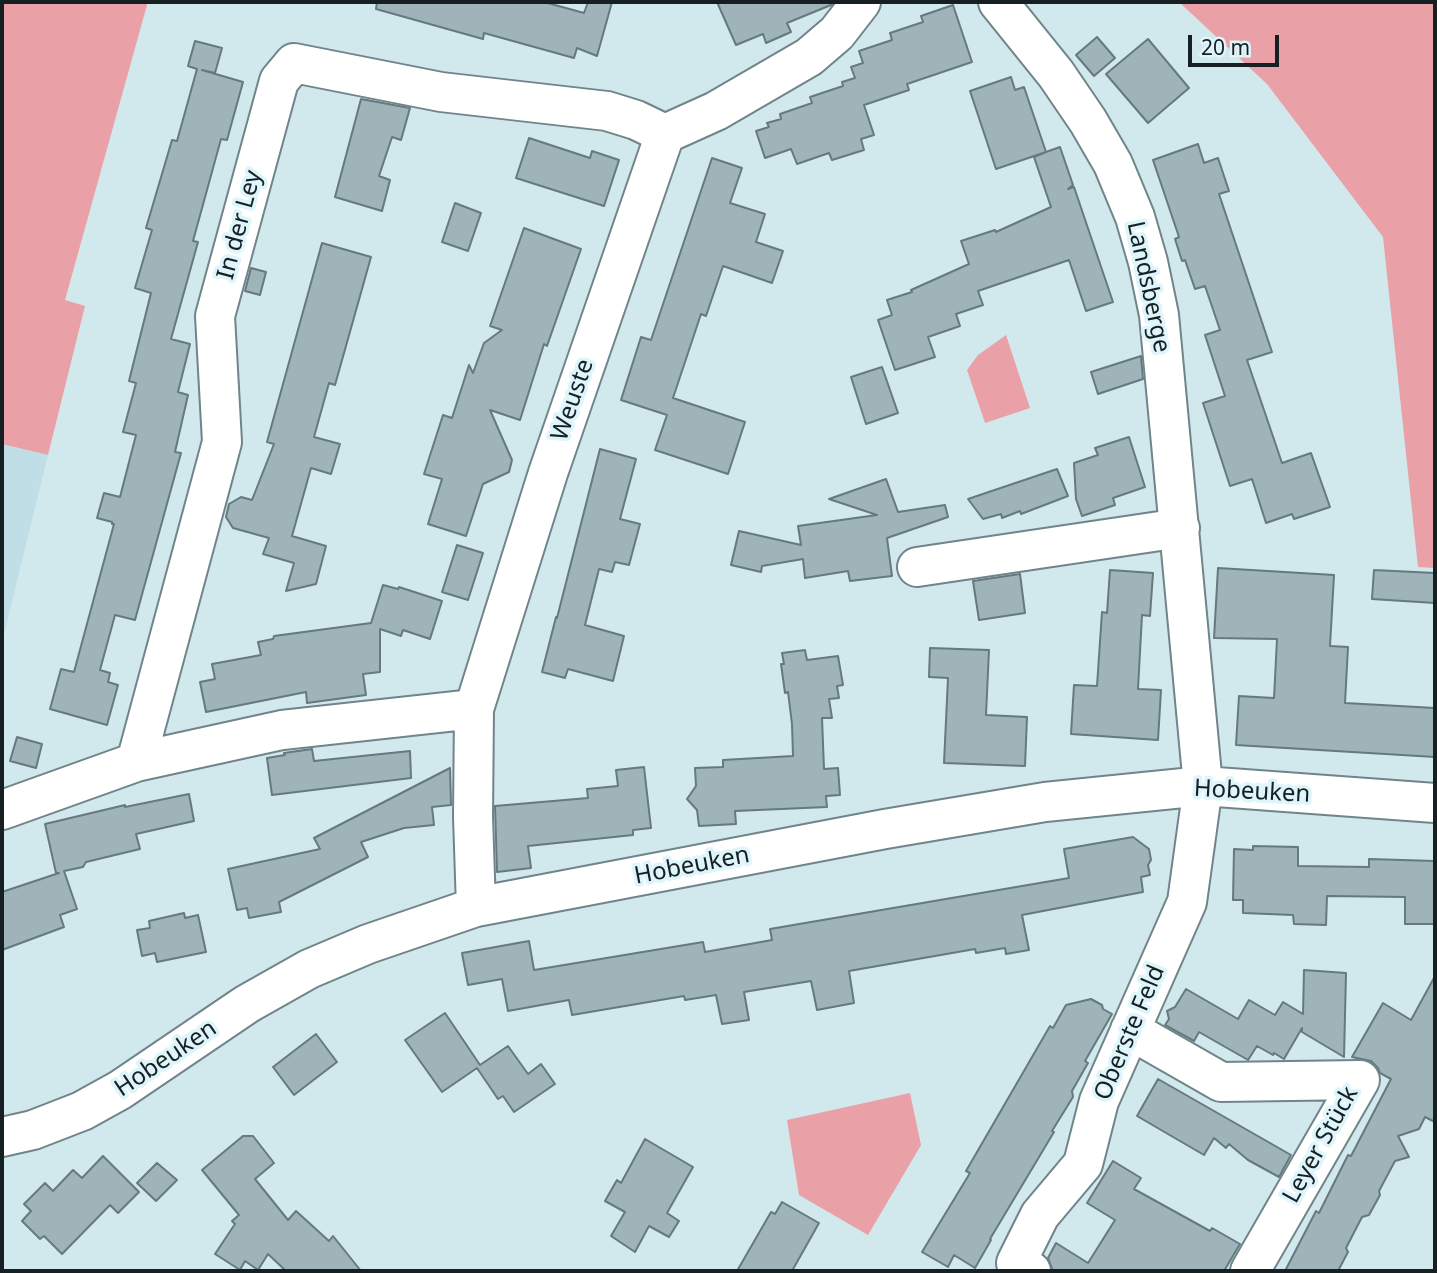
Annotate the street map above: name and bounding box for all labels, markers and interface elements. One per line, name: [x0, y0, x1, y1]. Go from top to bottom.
scale bar: [1192, 21, 1283, 65]
text: 20 m: [1201, 33, 1250, 61]
street label: In der Ley: [212, 167, 268, 283]
street label: Landsberge: [1120, 219, 1176, 355]
street label: Weuste: [546, 356, 600, 444]
street label: Hobeuken: [1193, 775, 1311, 809]
street label: Hobeuken: [632, 841, 752, 891]
street label: Oberste Feld: [1089, 961, 1171, 1105]
street label: Hobeuken: [110, 1014, 222, 1104]
street label: Leyer Stück: [1277, 1082, 1365, 1208]

